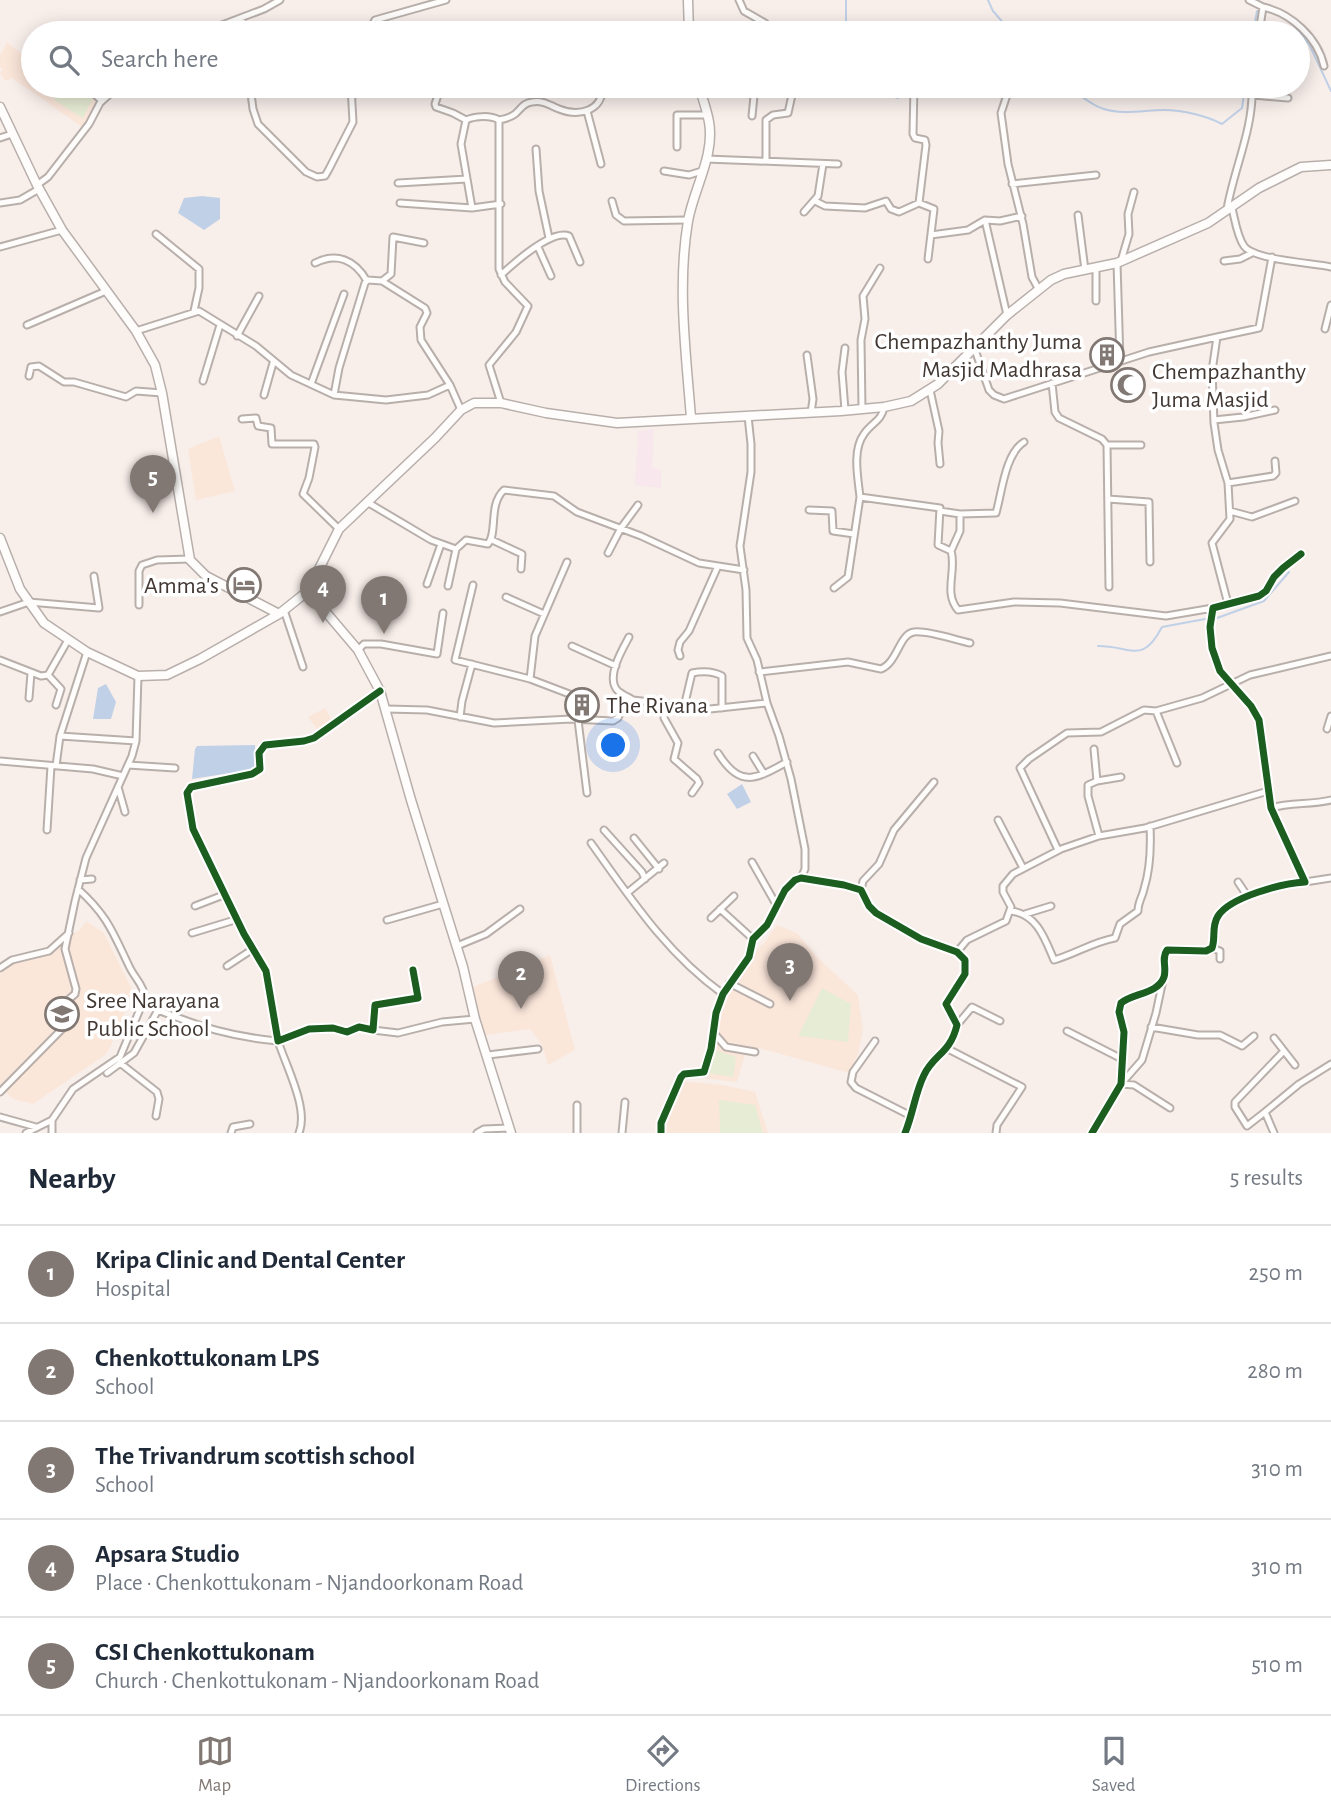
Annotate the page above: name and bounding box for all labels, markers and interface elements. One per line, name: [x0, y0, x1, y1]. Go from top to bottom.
search box: [21, 21, 1310, 98]
icon: search: [45, 41, 83, 79]
text: Search here: [101, 46, 219, 72]
place label: Chempazhanthy Juma Masjid Madhrasa: [874, 330, 1082, 382]
building icon: Chempazhanthy Juma Masjid Madhrasa: [1088, 336, 1126, 374]
place label: Chempazhanthy Juma Masjid: [1152, 360, 1306, 412]
mosque icon: Chempazhanthy Juma Masjid: [1109, 366, 1147, 404]
pin: 5: [130, 455, 176, 513]
pin: 4: [300, 565, 346, 623]
hotel icon: Amma's: [225, 566, 263, 604]
place label: Amma's: [144, 574, 219, 598]
pin: 1: [361, 576, 407, 634]
building icon: The Rivana: [563, 686, 601, 724]
place label: The Rivana: [606, 694, 708, 718]
your location: [596, 728, 630, 762]
pin: 3: [767, 943, 813, 1001]
pin: 2: [498, 951, 544, 1009]
place label: Sree Narayana Public School: [86, 989, 220, 1041]
school or university icon: Sree Narayana Public School: [43, 995, 81, 1033]
text: Nearby: [28, 1164, 116, 1194]
text: 5 results: [1230, 1167, 1303, 1190]
text: Kripa Clinic and Dental Center: [95, 1247, 405, 1273]
text: 1: [47, 1262, 55, 1285]
text: 250 m: [1249, 1262, 1303, 1285]
text: Hospital: [95, 1278, 171, 1301]
text: Chenkottukonam LPS: [95, 1345, 320, 1371]
text: 2: [46, 1360, 56, 1383]
text: 280 m: [1247, 1360, 1303, 1383]
text: School: [95, 1376, 154, 1399]
text: The Trivandrum scottish school: [95, 1443, 415, 1469]
text: 3: [46, 1458, 56, 1481]
text: 310 m: [1251, 1458, 1303, 1481]
text: School: [95, 1474, 154, 1497]
text: Apsara Studio: [95, 1541, 240, 1567]
text: 4: [45, 1556, 57, 1579]
text: 310 m: [1251, 1556, 1303, 1579]
text: Place · Chenkottukonam - Njandoorkonam Road: [95, 1572, 523, 1595]
text: CSI Chenkottukonam: [95, 1639, 315, 1665]
text: 5: [46, 1654, 56, 1677]
text: 510 m: [1251, 1654, 1303, 1677]
text: Church · Chenkottukonam - Njandoorkonam Road: [95, 1670, 539, 1693]
tab: Map: [196, 1732, 234, 1797]
tab: Directions: [625, 1732, 701, 1797]
tab: Saved: [1092, 1732, 1135, 1797]

